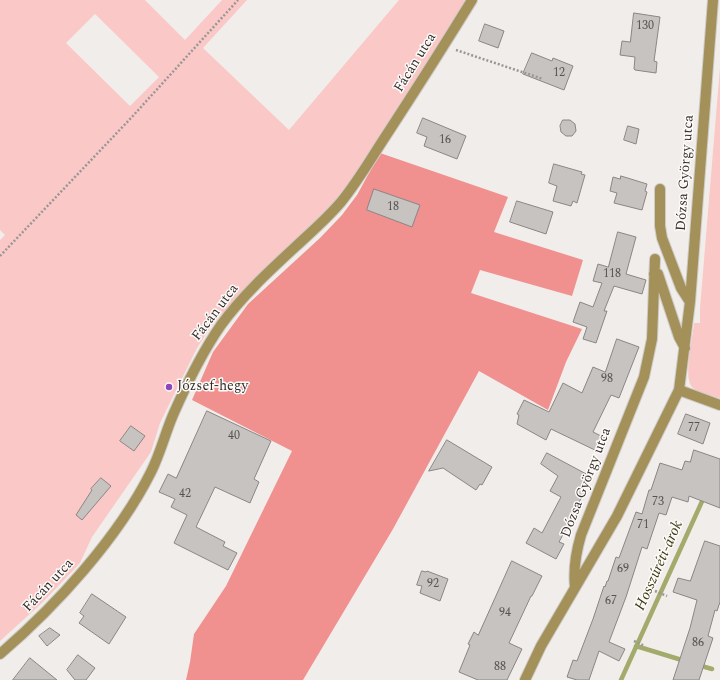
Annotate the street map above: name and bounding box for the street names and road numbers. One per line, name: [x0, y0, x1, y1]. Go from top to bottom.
street label: Fácán utca: [391, 30, 441, 96]
street label: Dózsa György utca: [674, 114, 698, 232]
street label: Fácán utca: [189, 281, 243, 345]
street label: Dózsa György utca: [558, 426, 616, 540]
street label: Fácán utca: [20, 556, 78, 616]

